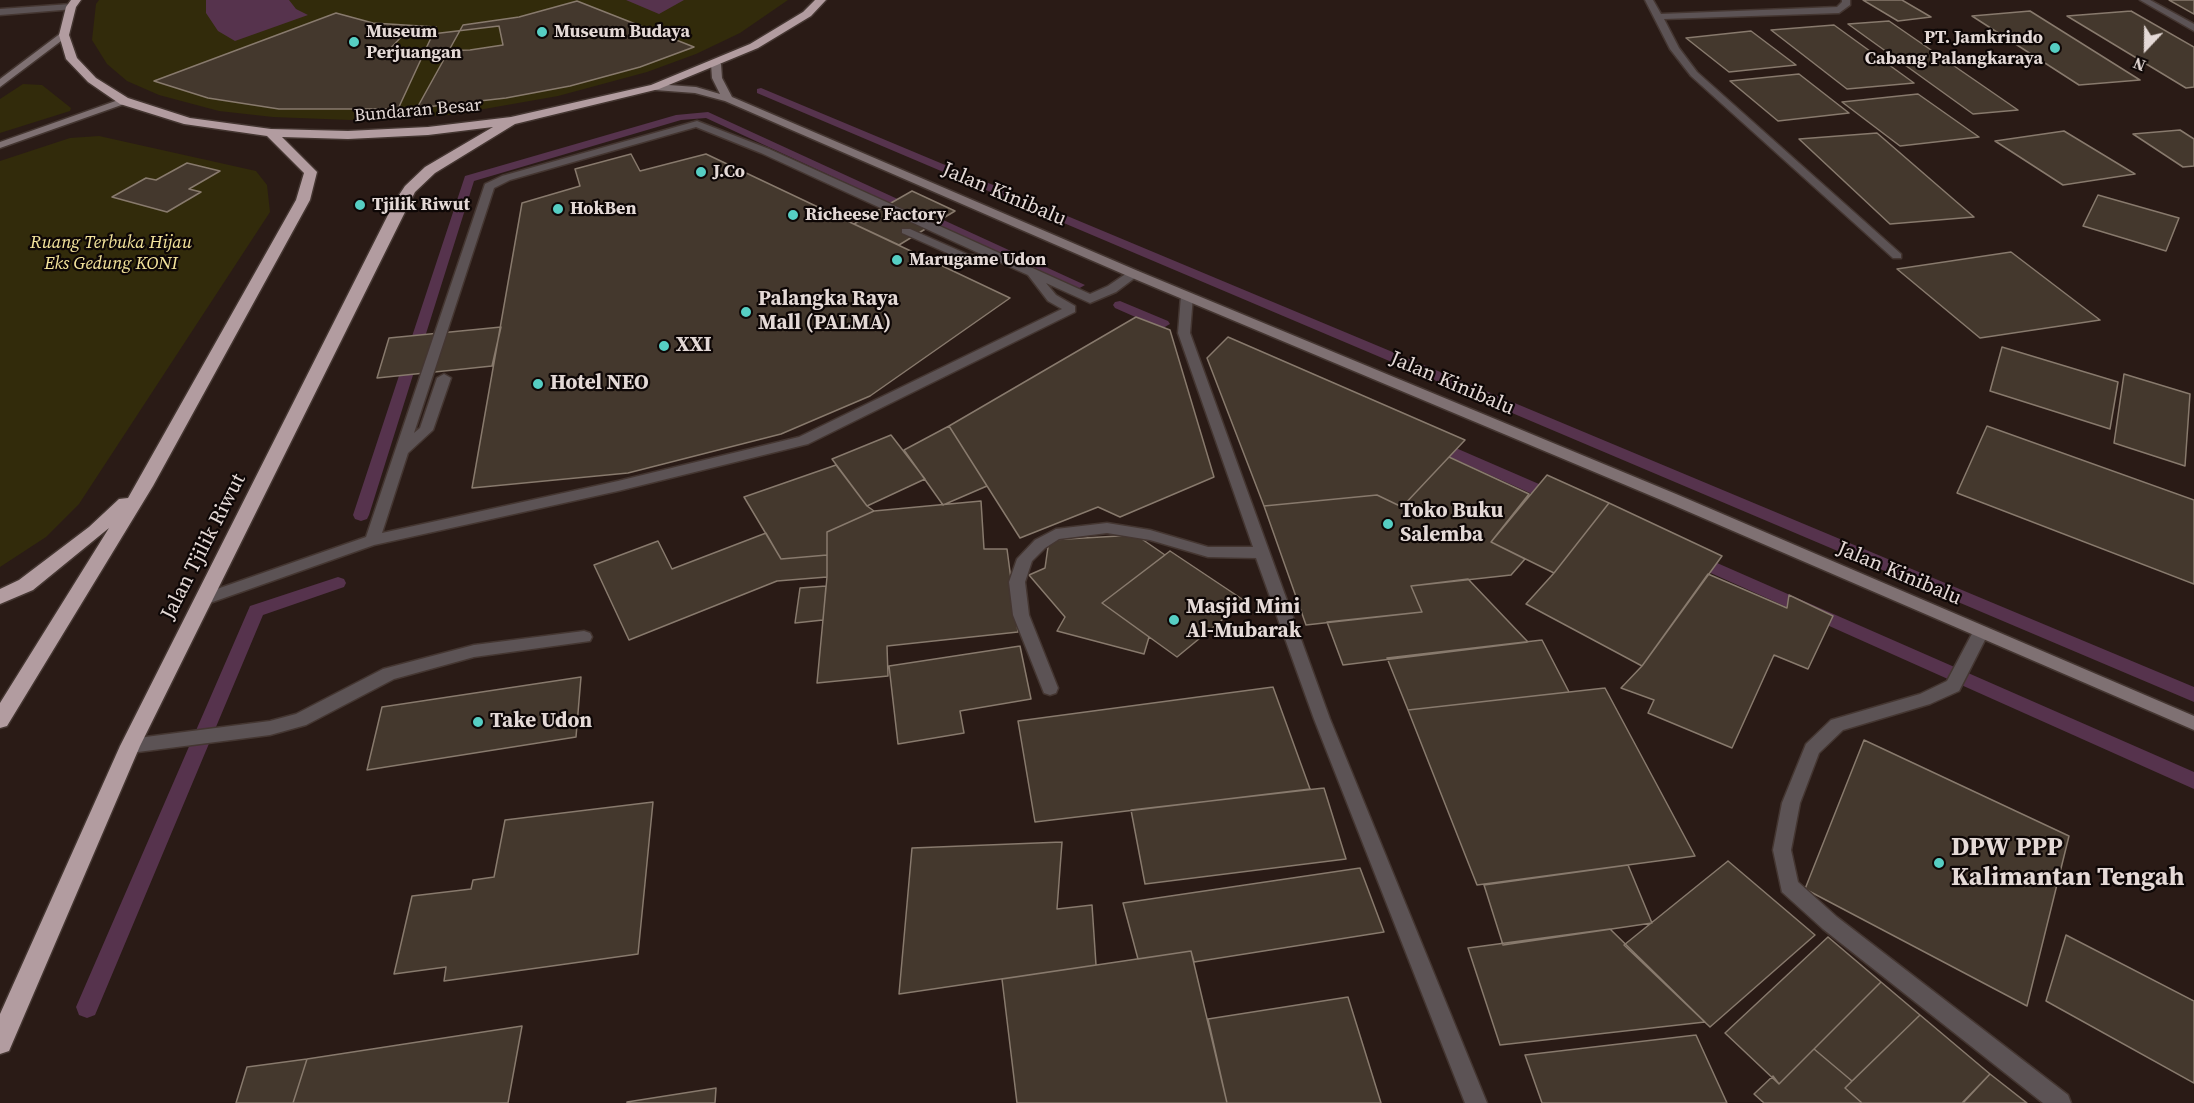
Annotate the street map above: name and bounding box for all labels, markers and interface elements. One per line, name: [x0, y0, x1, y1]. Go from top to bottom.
north arrow: [2116, 18, 2176, 78]
place label: Museum Perjuangan: [366, 21, 462, 63]
place label: Museum Budaya: [554, 21, 690, 43]
marker: Museum Budaya: [535, 25, 549, 39]
place label: PT. Jamkrindo Cabang Palangkaraya: [1865, 27, 2043, 70]
marker: Museum Perjuangan: [347, 35, 361, 49]
marker: PT. Jamkrindo Cabang Palangkaraya: [2048, 41, 2062, 55]
text: N: [2130, 52, 2149, 77]
street label: Bundaran Besar: [353, 95, 483, 127]
street label: Jalan Kinibalu: [938, 157, 1070, 233]
place label: J.Co: [713, 161, 745, 183]
marker: J.Co: [694, 165, 708, 179]
place label: Tjilik Riwut: [372, 194, 470, 216]
marker: Tjilik Riwut: [353, 198, 367, 212]
place label: HokBen: [570, 198, 636, 220]
marker: HokBen: [551, 202, 565, 216]
place label: Richeese Factory: [805, 204, 946, 226]
marker: Richeese Factory: [786, 208, 800, 222]
park label: Ruang Terbuka Hijau Eks Gedung KONI: [30, 232, 192, 274]
place label: Marugame Udon: [909, 249, 1046, 271]
marker: Marugame Udon: [890, 253, 904, 267]
place label: Palangka Raya Mall (PALMA): [758, 287, 899, 337]
marker: Palangka Raya Mall (PALMA): [739, 305, 753, 319]
place label: XXI: [676, 333, 712, 359]
marker: XXI: [657, 339, 671, 353]
street label: Jalan Kinibalu: [1386, 346, 1518, 422]
place label: Hotel NEO: [550, 371, 649, 397]
marker: Hotel NEO: [531, 377, 545, 391]
street label: Jalan Tjilik Riwut: [156, 470, 252, 624]
place label: Toko Buku Salemba: [1400, 499, 1503, 549]
marker: Toko Buku Salemba: [1381, 517, 1395, 531]
street label: Jalan Kinibalu: [1833, 536, 1965, 612]
place label: Masjid Mini Al-Mubarak: [1186, 595, 1301, 645]
marker: Masjid Mini Al-Mubarak: [1167, 613, 1181, 627]
place label: Take Udon: [490, 709, 592, 735]
marker: Take Udon: [471, 715, 485, 729]
place label: DPW PPP Kalimantan Tengah: [1951, 832, 2185, 894]
marker: DPW PPP Kalimantan Tengah: [1932, 856, 1946, 870]

